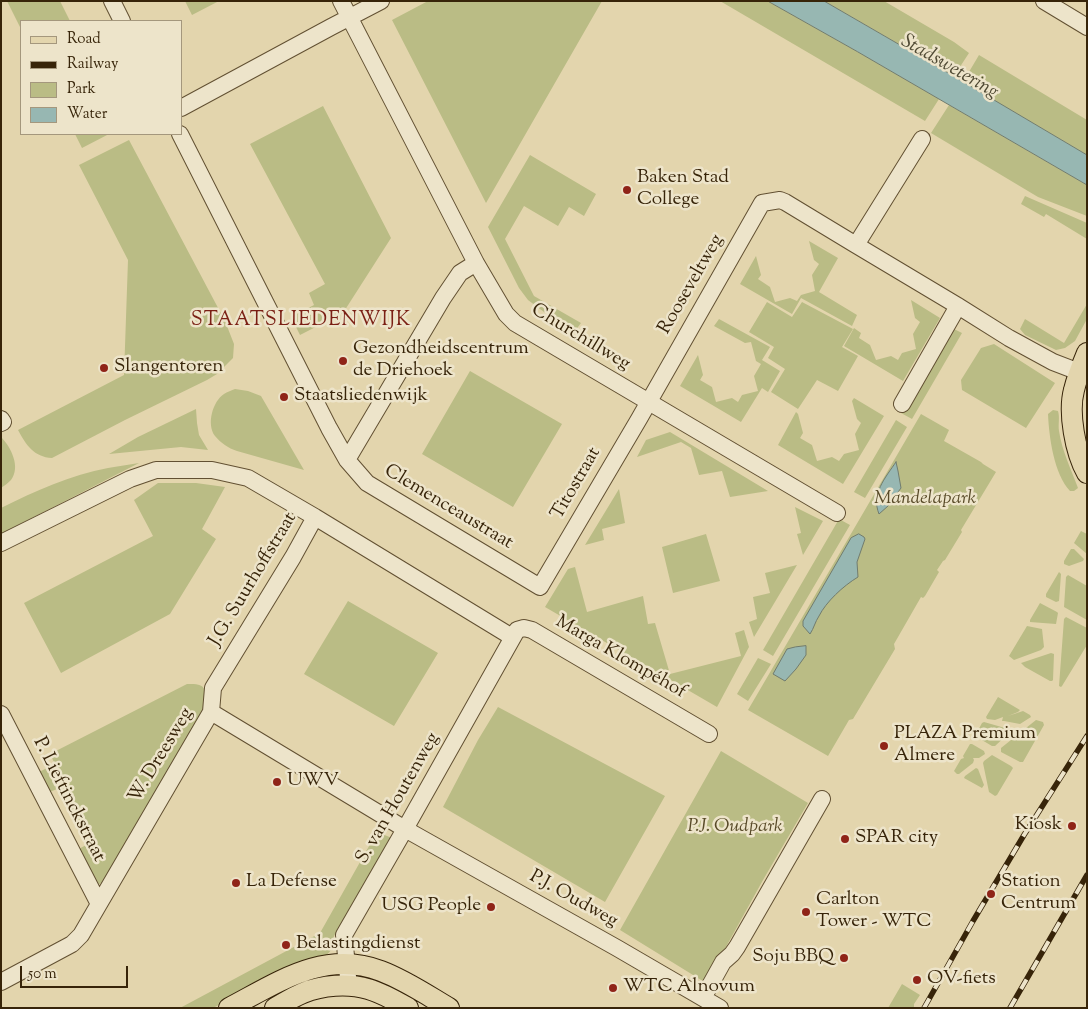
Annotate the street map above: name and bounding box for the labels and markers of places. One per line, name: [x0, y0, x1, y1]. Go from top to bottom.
place label: Baken Stad College: [637, 168, 729, 212]
marker: Baken Stad College: [621, 184, 633, 196]
place label: Gezondheidscentrum de Driehoek: [353, 339, 529, 383]
marker: Gezondheidscentrum de Driehoek: [337, 355, 349, 367]
place label: Slangentoren: [114, 357, 224, 379]
marker: Slangentoren: [98, 362, 110, 374]
place label: Staatsliedenwijk: [294, 386, 428, 408]
marker: Staatsliedenwijk: [278, 391, 290, 403]
place label: PLAZA Premium Almere: [894, 724, 1036, 768]
marker: PLAZA Premium Almere: [878, 740, 890, 752]
place label: UWV: [287, 771, 339, 793]
marker: UWV: [271, 776, 283, 788]
place label: Kiosk: [1015, 815, 1062, 837]
marker: Kiosk: [1066, 820, 1078, 832]
place label: SPAR city: [855, 828, 938, 850]
marker: SPAR city: [839, 833, 851, 845]
place label: La Defense: [246, 872, 337, 894]
place label: Station Centrum: [1001, 872, 1076, 916]
marker: La Defense: [230, 877, 242, 889]
marker: Station Centrum: [985, 888, 997, 900]
place label: Carlton Tower - WTC: [816, 890, 932, 934]
place label: USG People: [381, 896, 481, 918]
marker: USG People: [485, 901, 497, 913]
marker: Carlton Tower - WTC: [800, 906, 812, 918]
place label: Belastingdienst: [296, 934, 420, 956]
marker: Belastingdienst: [280, 939, 292, 951]
place label: Soju BBQ: [752, 947, 834, 969]
marker: Soju BBQ: [838, 952, 850, 964]
place label: OV-fiets: [927, 969, 996, 991]
marker: OV-fiets: [911, 974, 923, 986]
place label: WTC Alnovum: [623, 977, 755, 999]
marker: WTC Alnovum: [607, 982, 619, 994]

